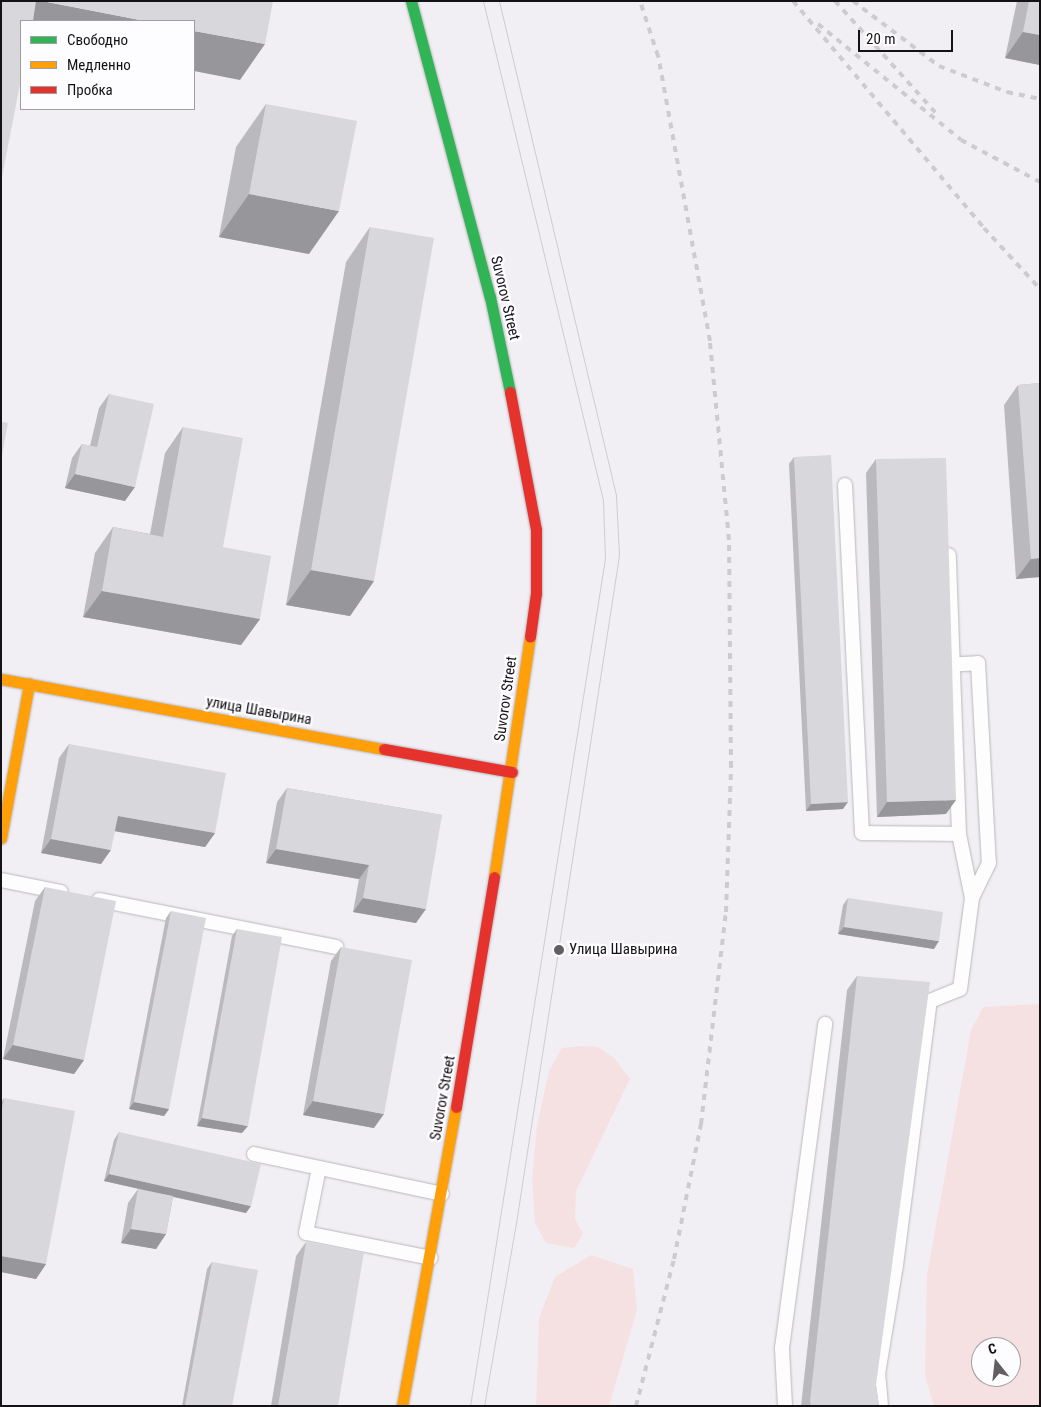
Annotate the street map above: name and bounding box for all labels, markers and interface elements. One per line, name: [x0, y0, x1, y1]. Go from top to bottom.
legend: [20, 20, 195, 110]
scale bar: [861, 20, 956, 52]
text: 20 m: [866, 30, 896, 48]
text: Свободно: [67, 31, 128, 49]
text: Медленно: [67, 56, 131, 74]
text: Пробка: [67, 81, 113, 99]
street label: Suvorov Street: [487, 254, 523, 342]
street label: Suvorov Street: [491, 655, 521, 743]
street label: улица Шавырина: [205, 693, 313, 729]
place label: Улица Шавырина: [569, 941, 678, 959]
marker: Улица Шавырина: [553, 944, 565, 956]
street label: Suvorov Street: [427, 1054, 459, 1142]
north arrow: [971, 1337, 1021, 1387]
text: С: [986, 1340, 998, 1357]

